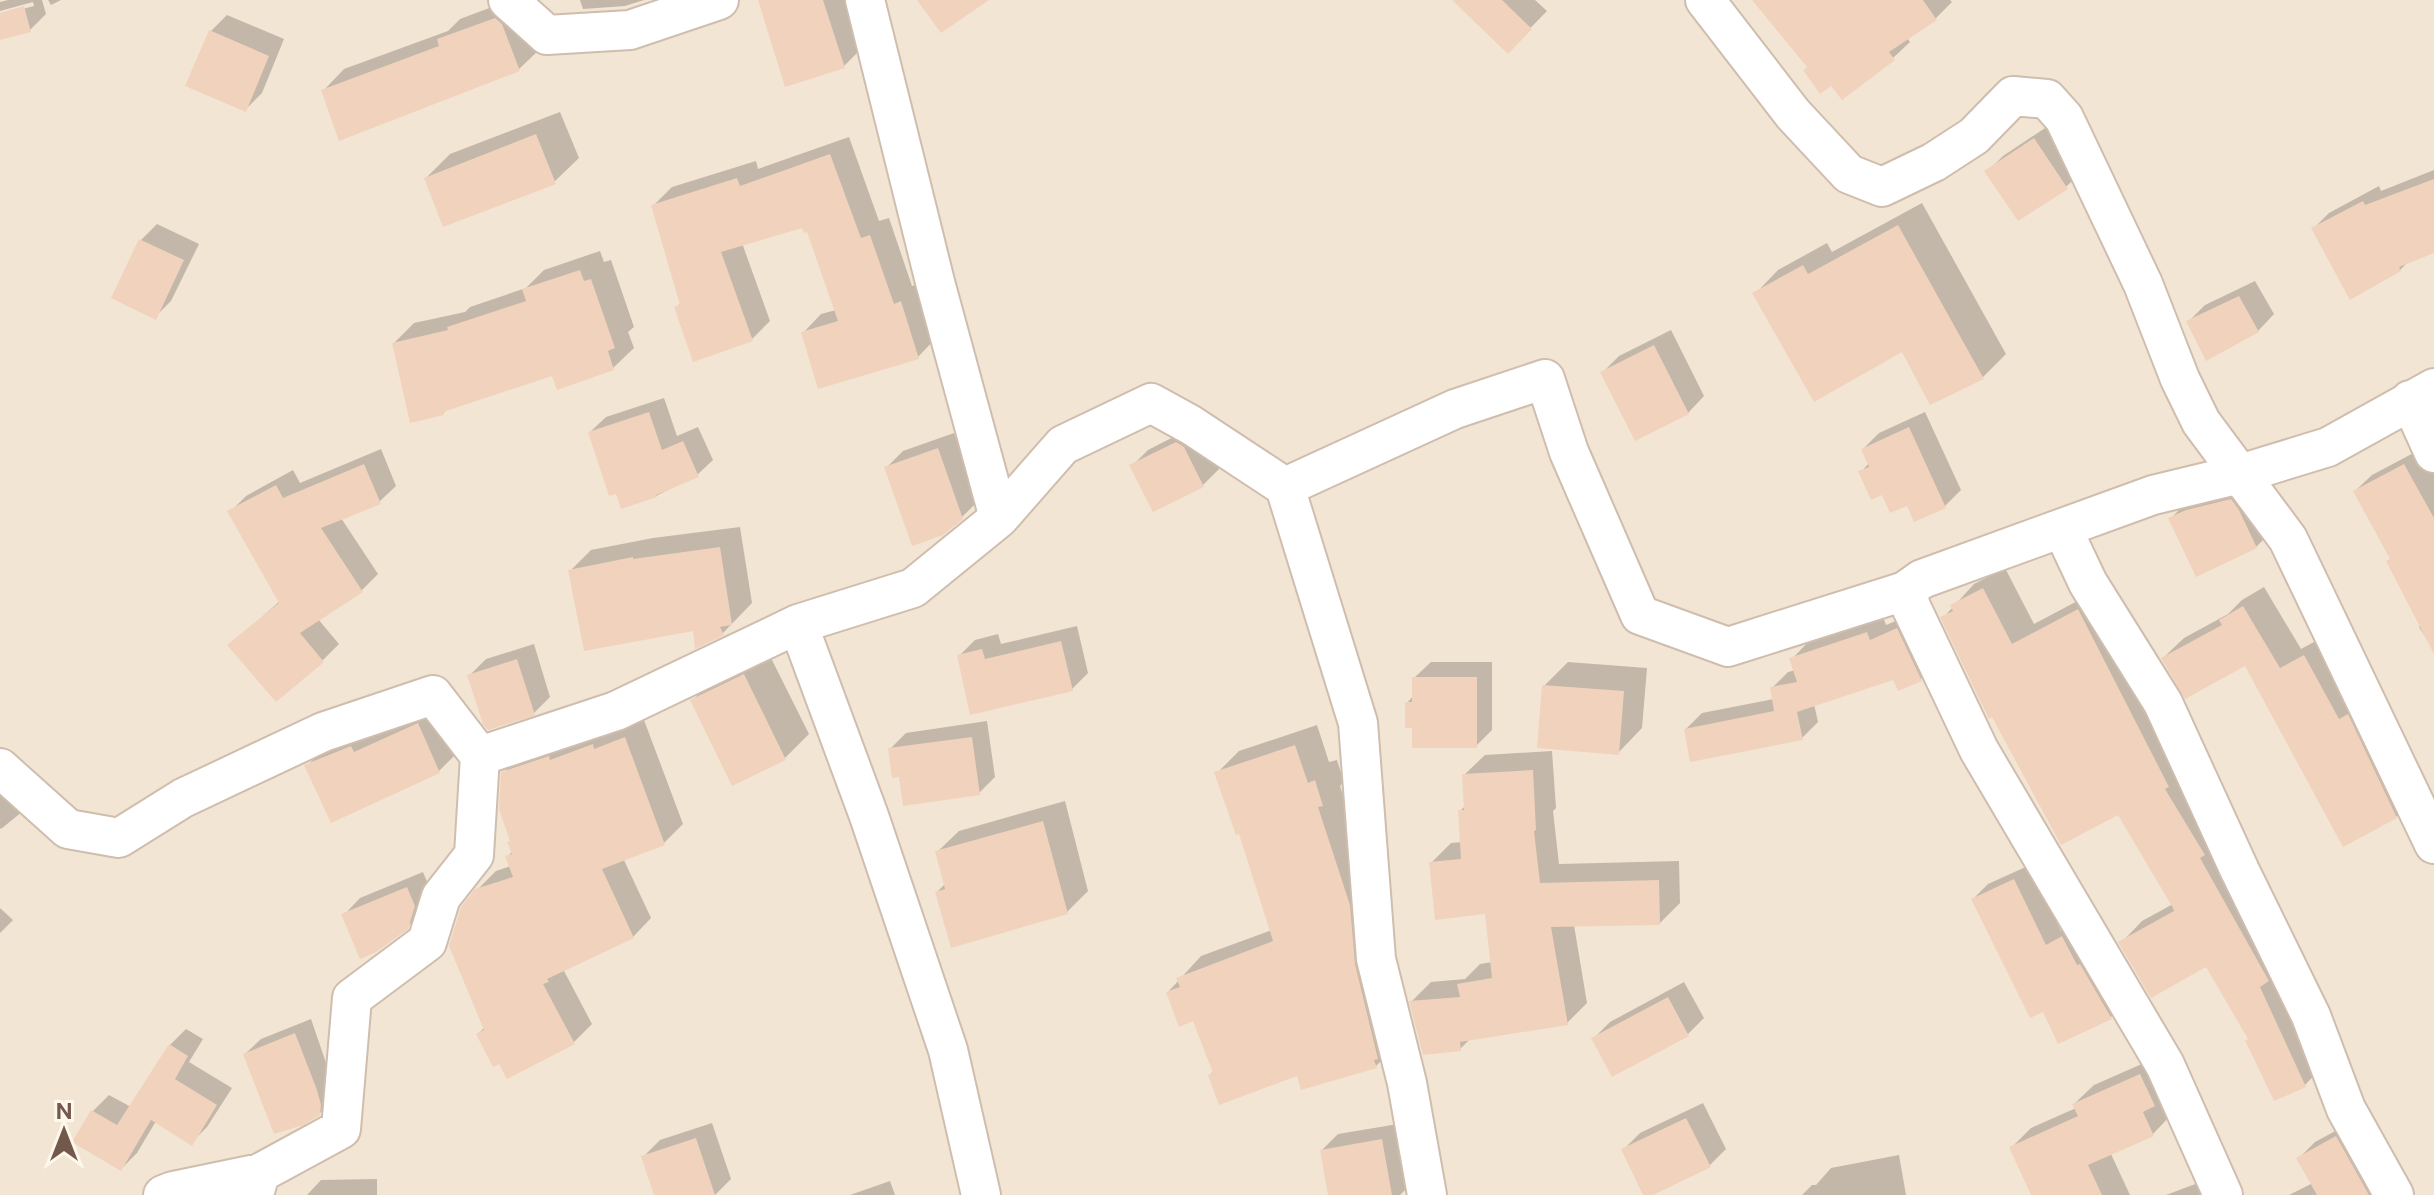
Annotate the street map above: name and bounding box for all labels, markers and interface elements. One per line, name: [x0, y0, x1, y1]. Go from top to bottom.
north arrow: [24, 1091, 104, 1171]
text: N: [55, 1098, 73, 1124]

